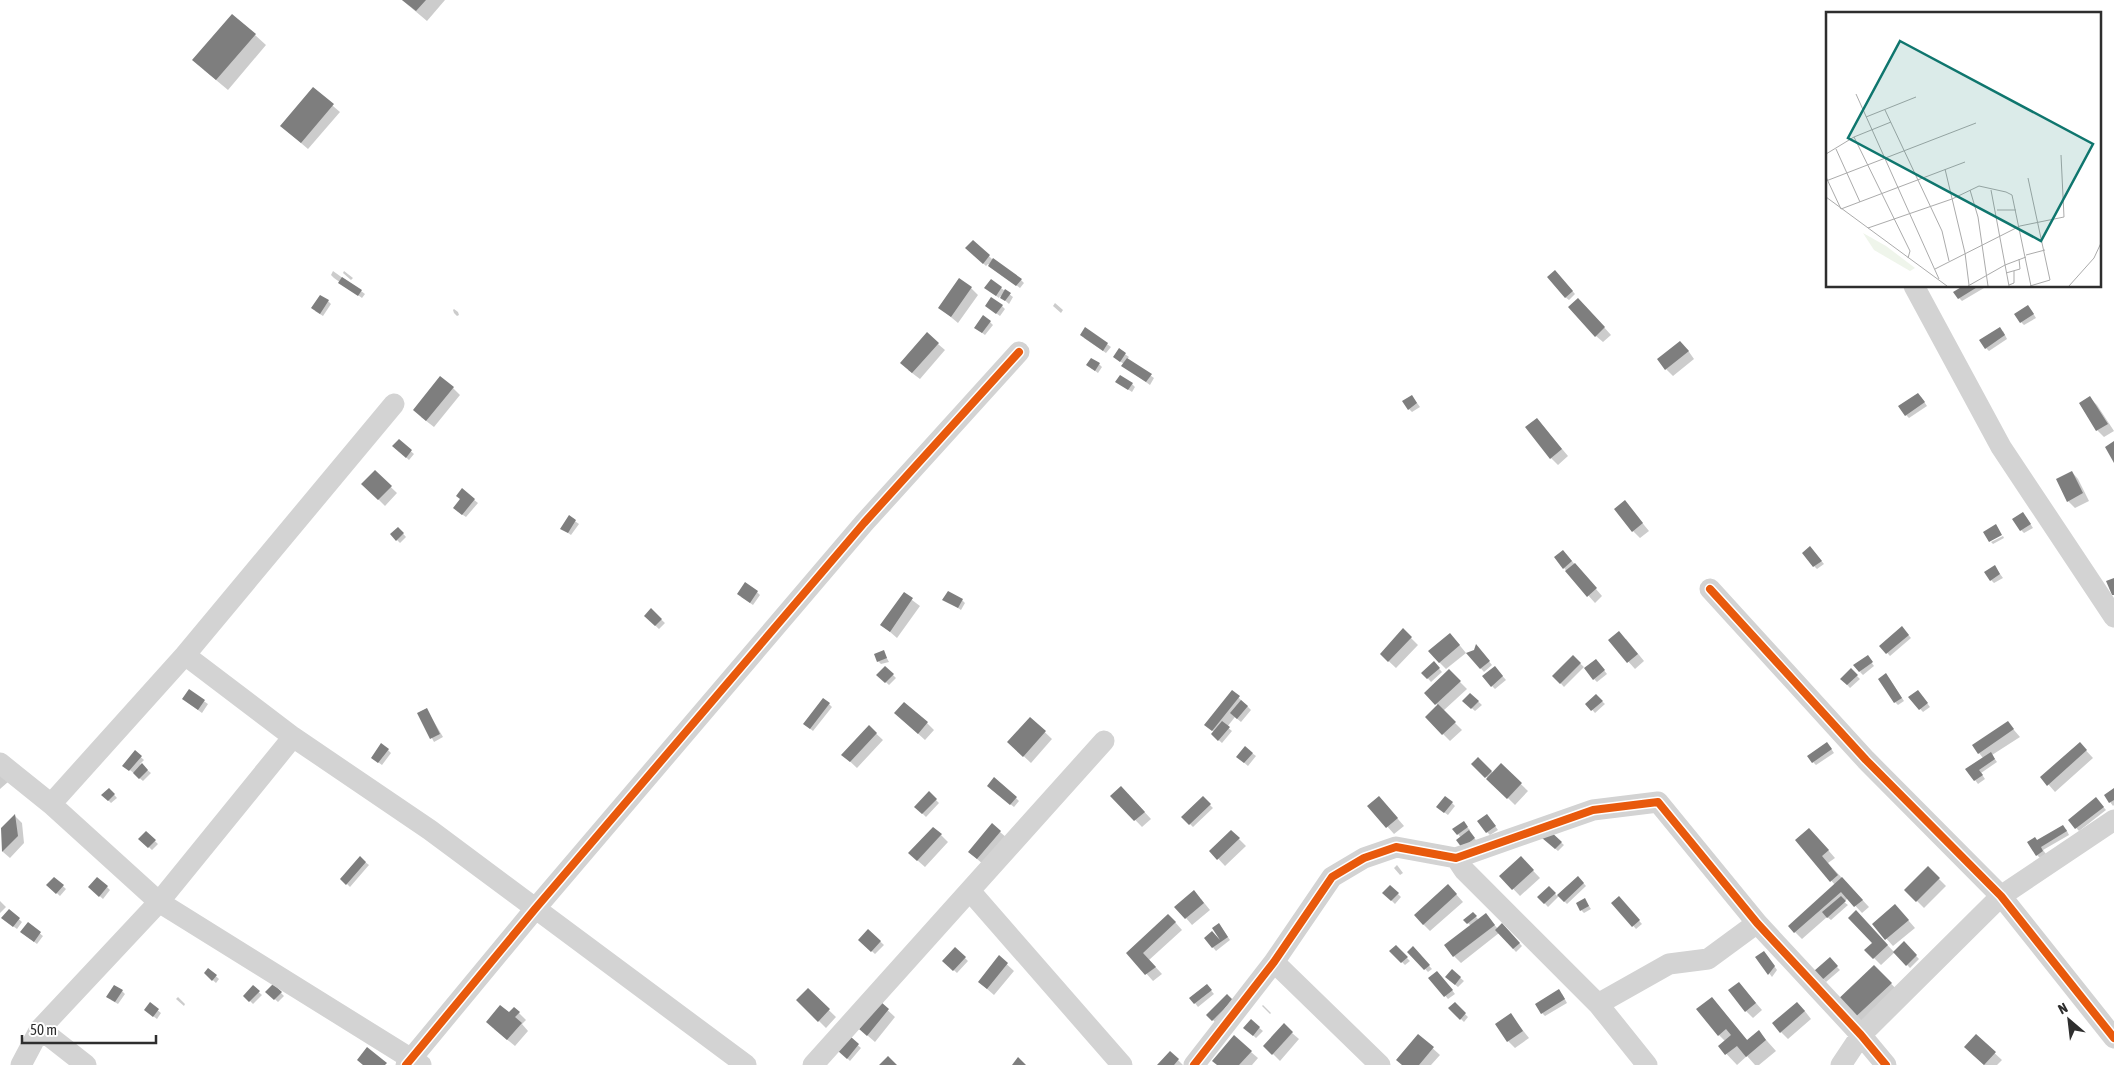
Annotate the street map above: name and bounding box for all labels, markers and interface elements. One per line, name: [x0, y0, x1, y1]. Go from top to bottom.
inset map: [1826, 12, 2102, 288]
north arrow: [2044, 995, 2094, 1045]
text: N: [2055, 1000, 2070, 1018]
scale bar: [22, 1012, 156, 1044]
text: 50 m: [30, 1021, 57, 1038]

